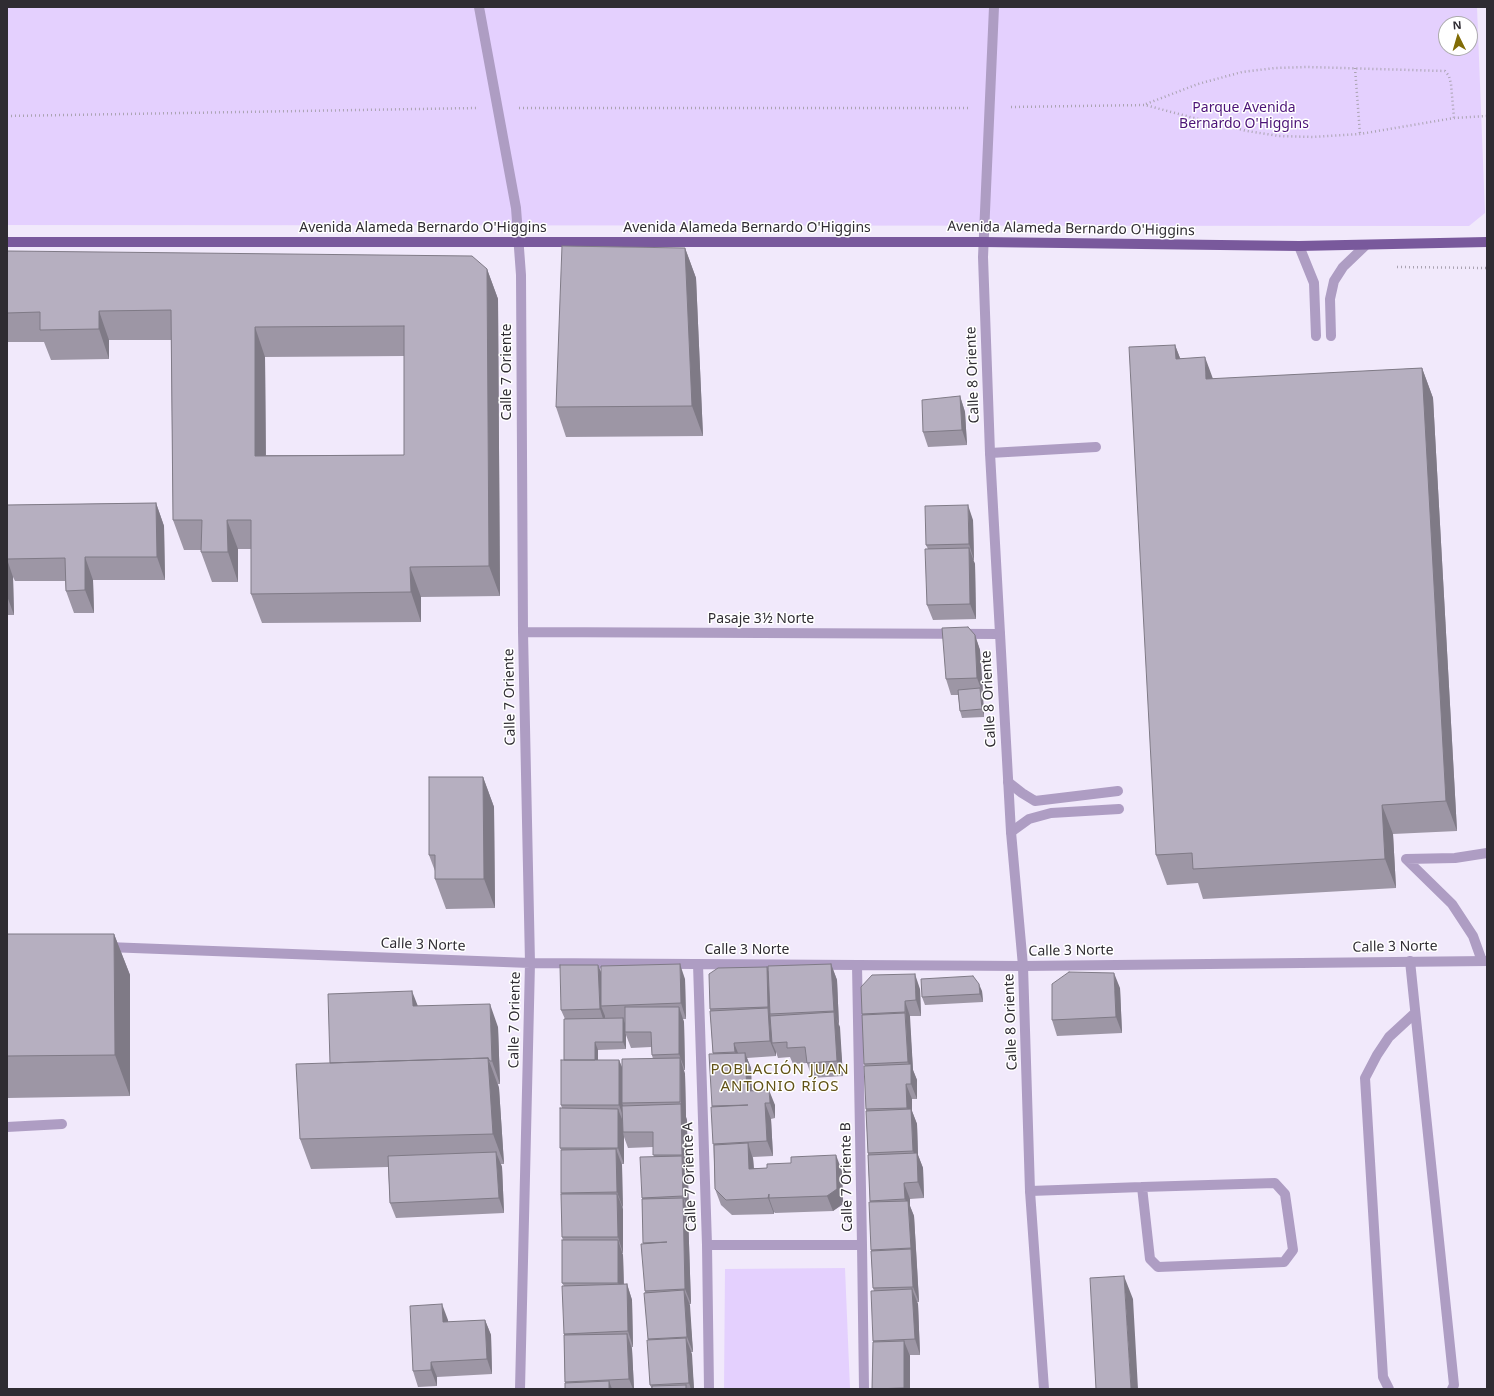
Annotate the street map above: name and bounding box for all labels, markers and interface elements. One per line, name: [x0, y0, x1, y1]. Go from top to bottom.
north arrow: [1438, 16, 1478, 56]
text: N: [1452, 17, 1462, 32]
park label: Parque Avenida Bernardo O'Higgins: [1179, 100, 1309, 132]
street label: Avenida Alameda Bernardo O'Higgins: [947, 218, 1195, 240]
street label: Avenida Alameda Bernardo O'Higgins: [299, 220, 547, 236]
street label: Avenida Alameda Bernardo O'Higgins: [623, 220, 871, 236]
street label: Calle 7 Oriente: [499, 324, 515, 420]
street label: Calle 8 Oriente: [963, 326, 983, 424]
street label: Pasaje 3½ Norte: [708, 611, 814, 627]
street label: Calle 7 Oriente: [501, 648, 519, 746]
street label: Calle 8 Oriente: [978, 650, 1000, 748]
street label: Calle 3 Norte: [380, 935, 466, 955]
street label: Calle 3 Norte: [1352, 938, 1438, 956]
street label: Calle 3 Norte: [705, 942, 789, 958]
street label: Calle 3 Norte: [1028, 942, 1114, 960]
street label: Calle 7 Oriente: [506, 971, 524, 1069]
street label: Calle 8 Oriente: [1001, 973, 1021, 1071]
district label: POBLACIÓN JUAN ANTONIO RÍOS: [710, 1061, 850, 1096]
street label: Calle 7 Oriente A: [680, 1122, 700, 1232]
street label: Calle 7 Oriente B: [838, 1122, 856, 1232]

